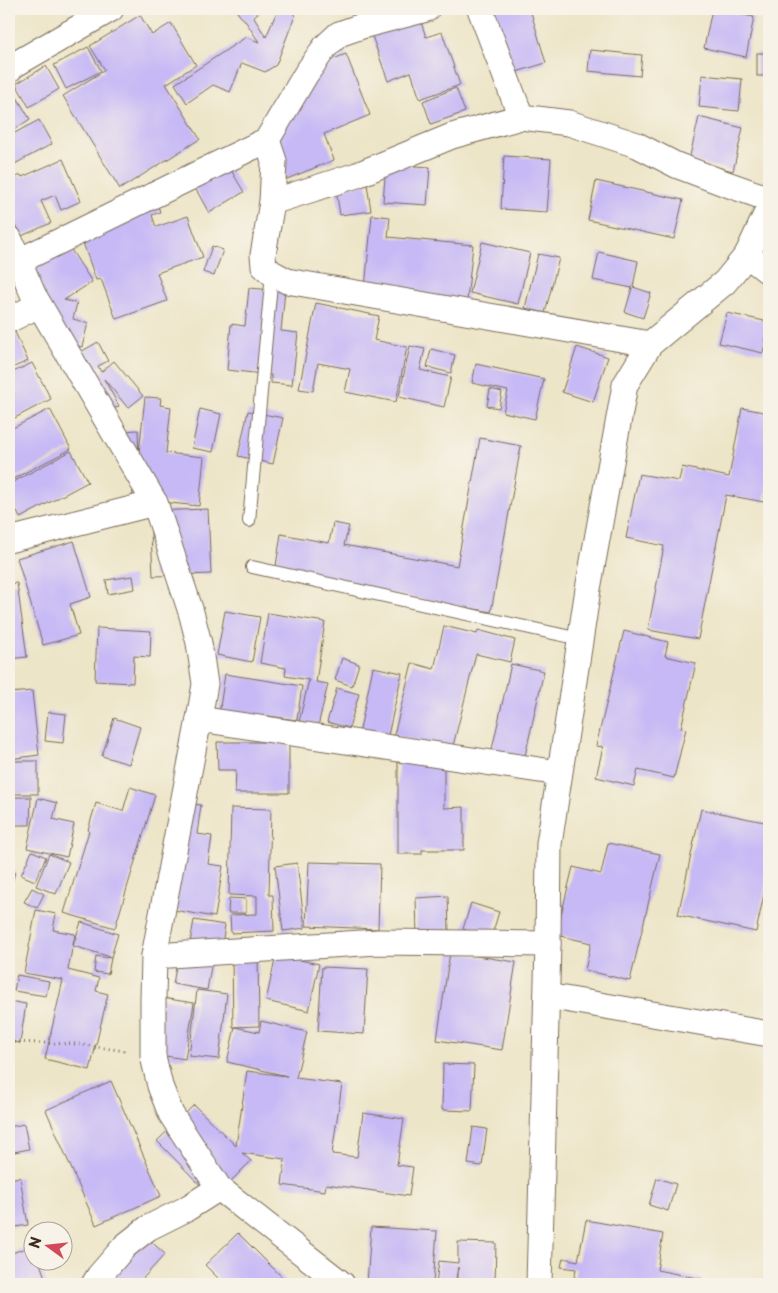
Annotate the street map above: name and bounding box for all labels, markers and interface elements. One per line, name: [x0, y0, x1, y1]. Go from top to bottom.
north arrow: [22, 1220, 72, 1270]
text: N: [23, 1234, 47, 1251]

